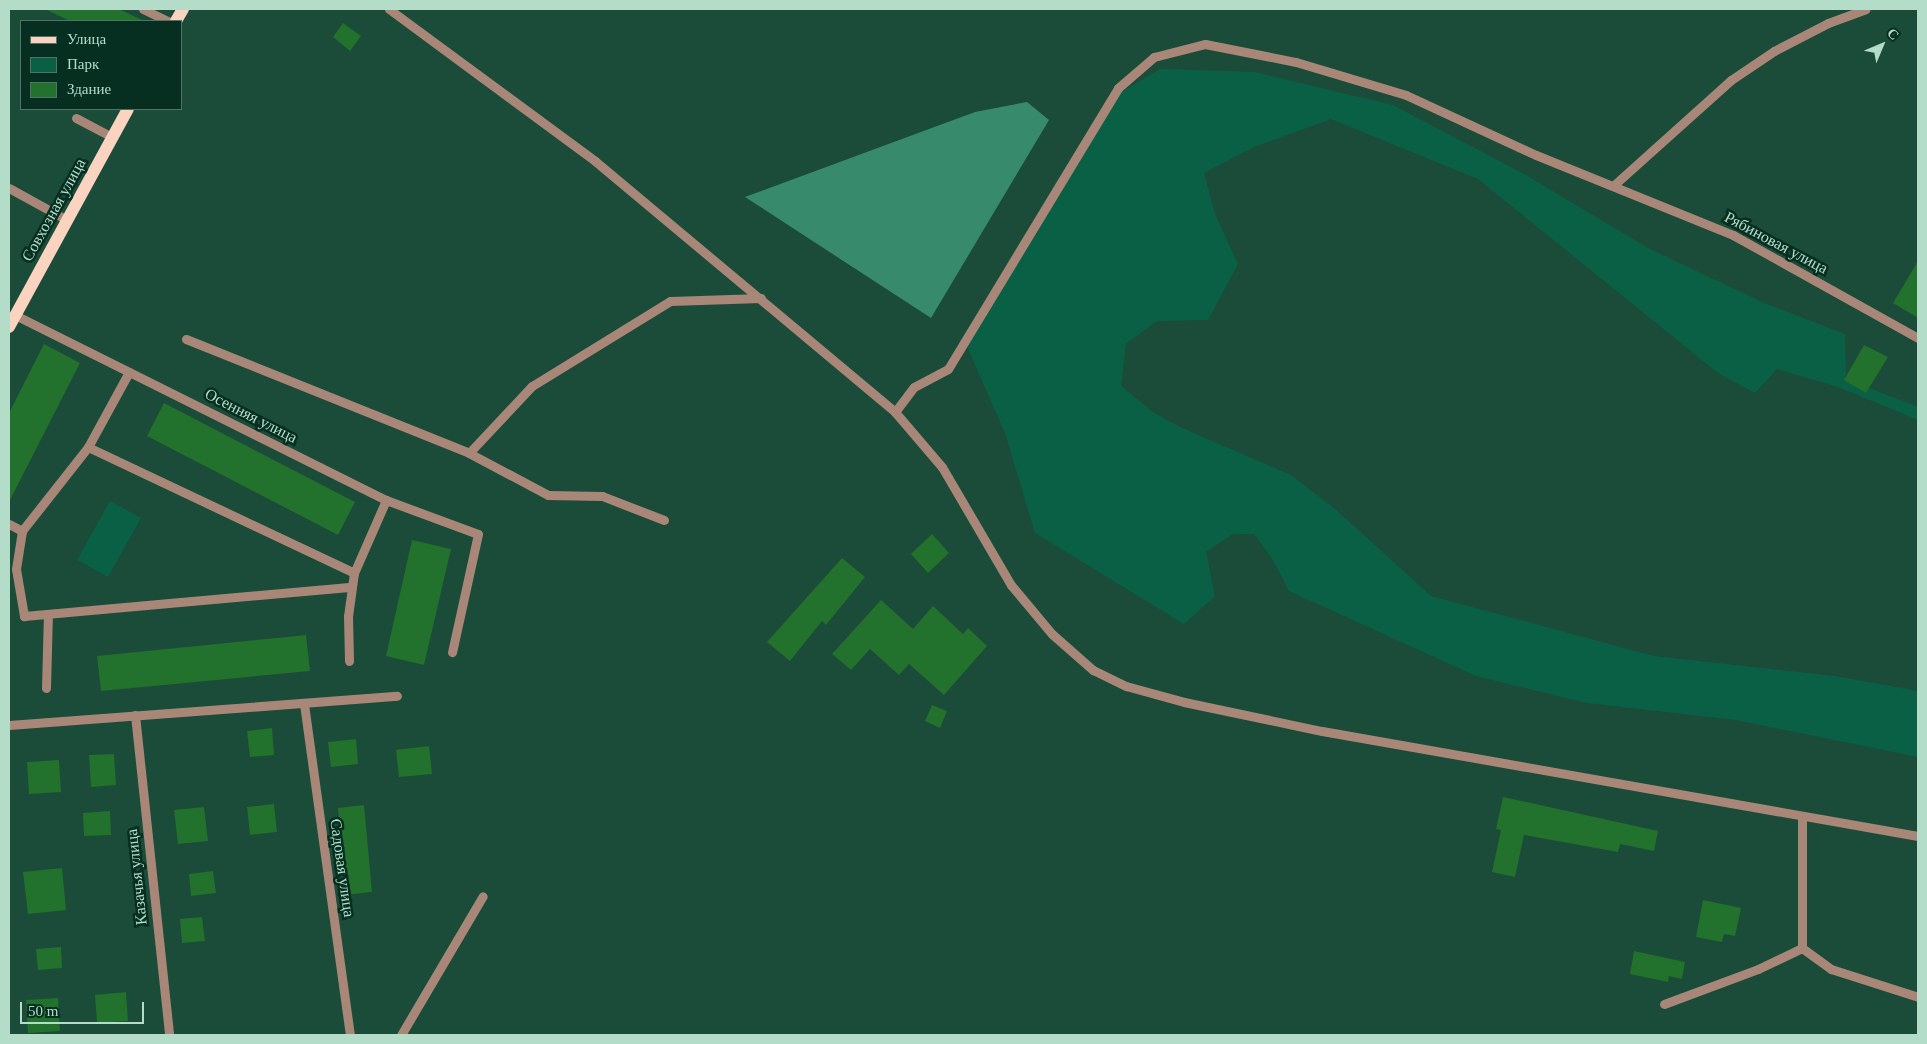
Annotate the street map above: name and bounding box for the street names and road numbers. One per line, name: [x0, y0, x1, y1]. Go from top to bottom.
street label: Совхозная улица: [18, 155, 90, 265]
street label: Рябиновая улица: [1721, 208, 1831, 278]
street label: Осенняя улица: [202, 384, 300, 448]
street label: Садовая улица: [326, 818, 358, 918]
street label: Казачья улица: [122, 828, 152, 926]

